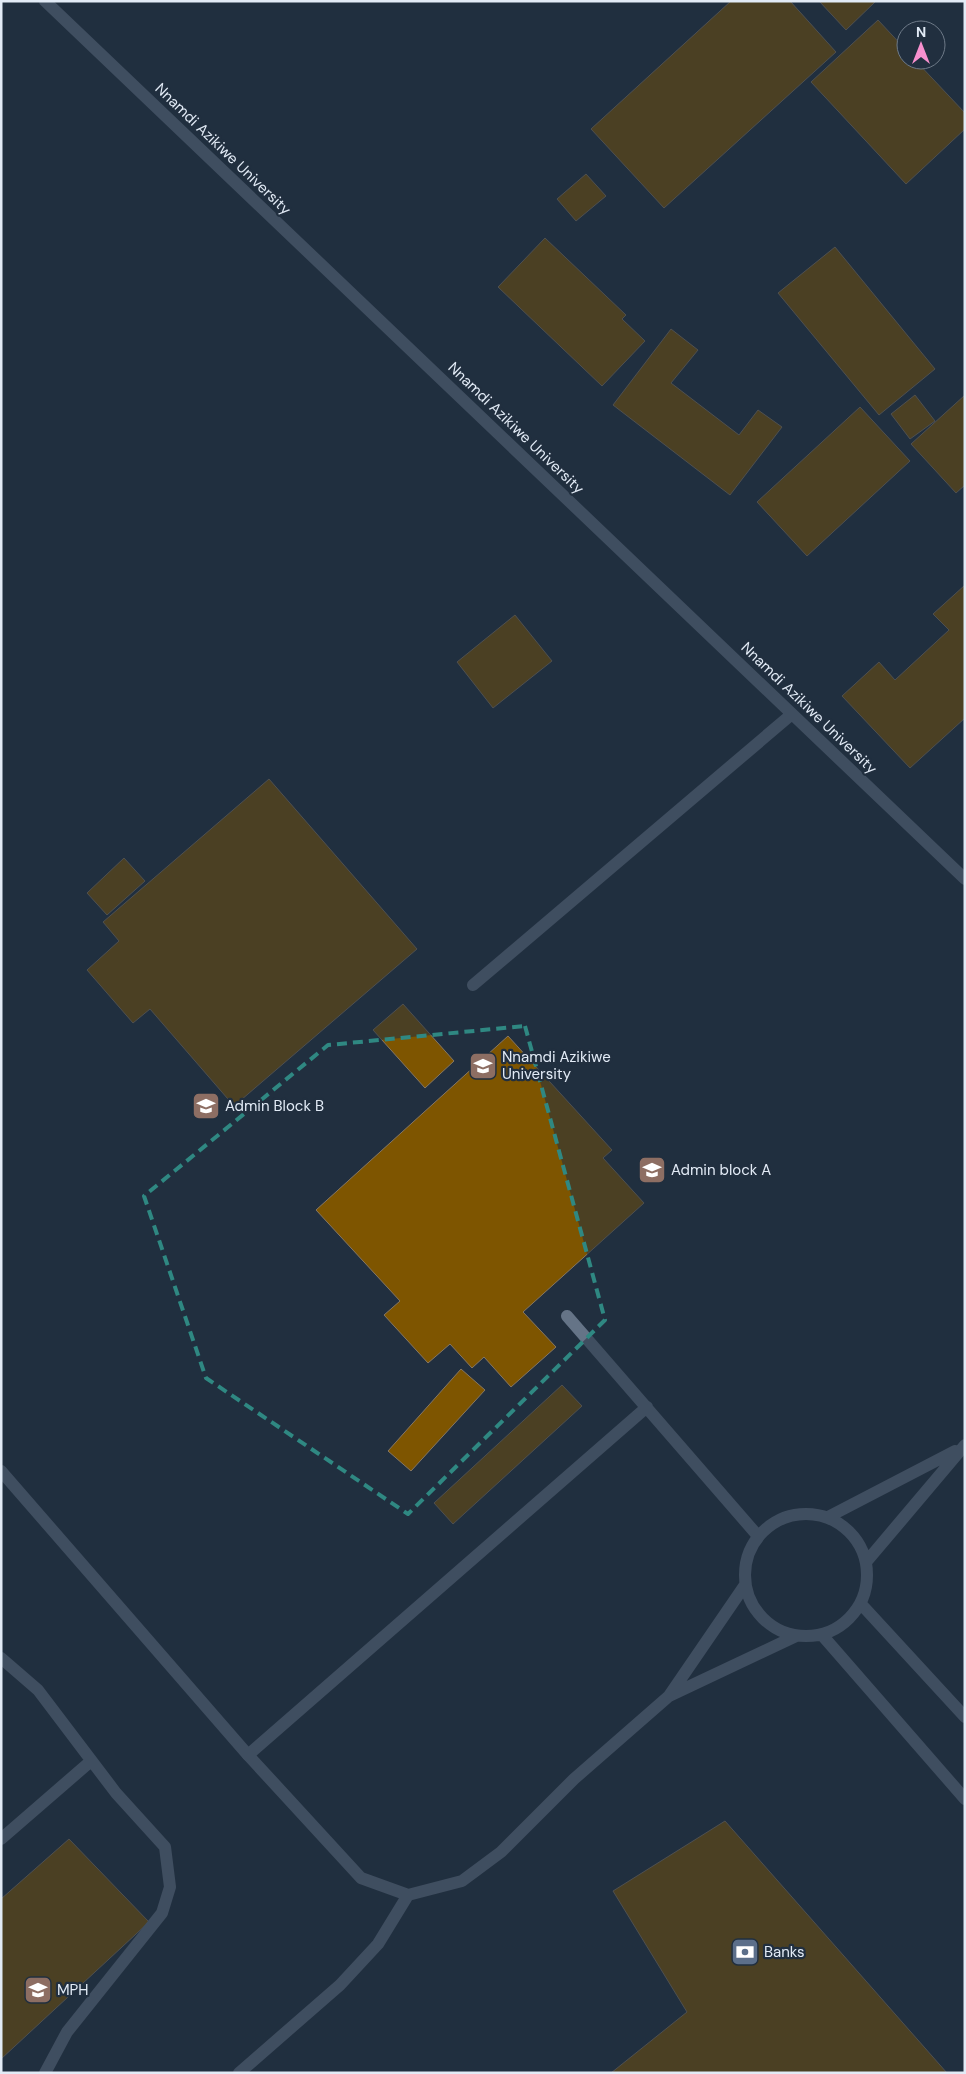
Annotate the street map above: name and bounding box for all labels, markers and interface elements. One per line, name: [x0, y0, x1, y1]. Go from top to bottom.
north arrow: [896, 20, 946, 70]
text: N: [916, 23, 926, 41]
street label: Nnamdi Azikiwe University: [151, 79, 296, 220]
street label: Nnamdi Azikiwe University: [444, 358, 589, 499]
street label: Nnamdi Azikiwe University: [737, 638, 882, 779]
place label: Nnamdi Azikiwe University: [502, 1047, 611, 1084]
school or university icon: Nnamdi Azikiwe University: [468, 1051, 498, 1081]
school or university icon: Admin Block B: [191, 1091, 221, 1121]
place label: Admin Block B: [225, 1096, 324, 1116]
school or university icon: Admin block A: [637, 1155, 667, 1185]
place label: Admin block A: [671, 1160, 771, 1180]
bank icon: Banks: [730, 1937, 760, 1967]
place label: Banks: [764, 1942, 804, 1962]
school or university icon: MPH: [23, 1975, 53, 2005]
place label: MPH: [57, 1980, 89, 2000]

